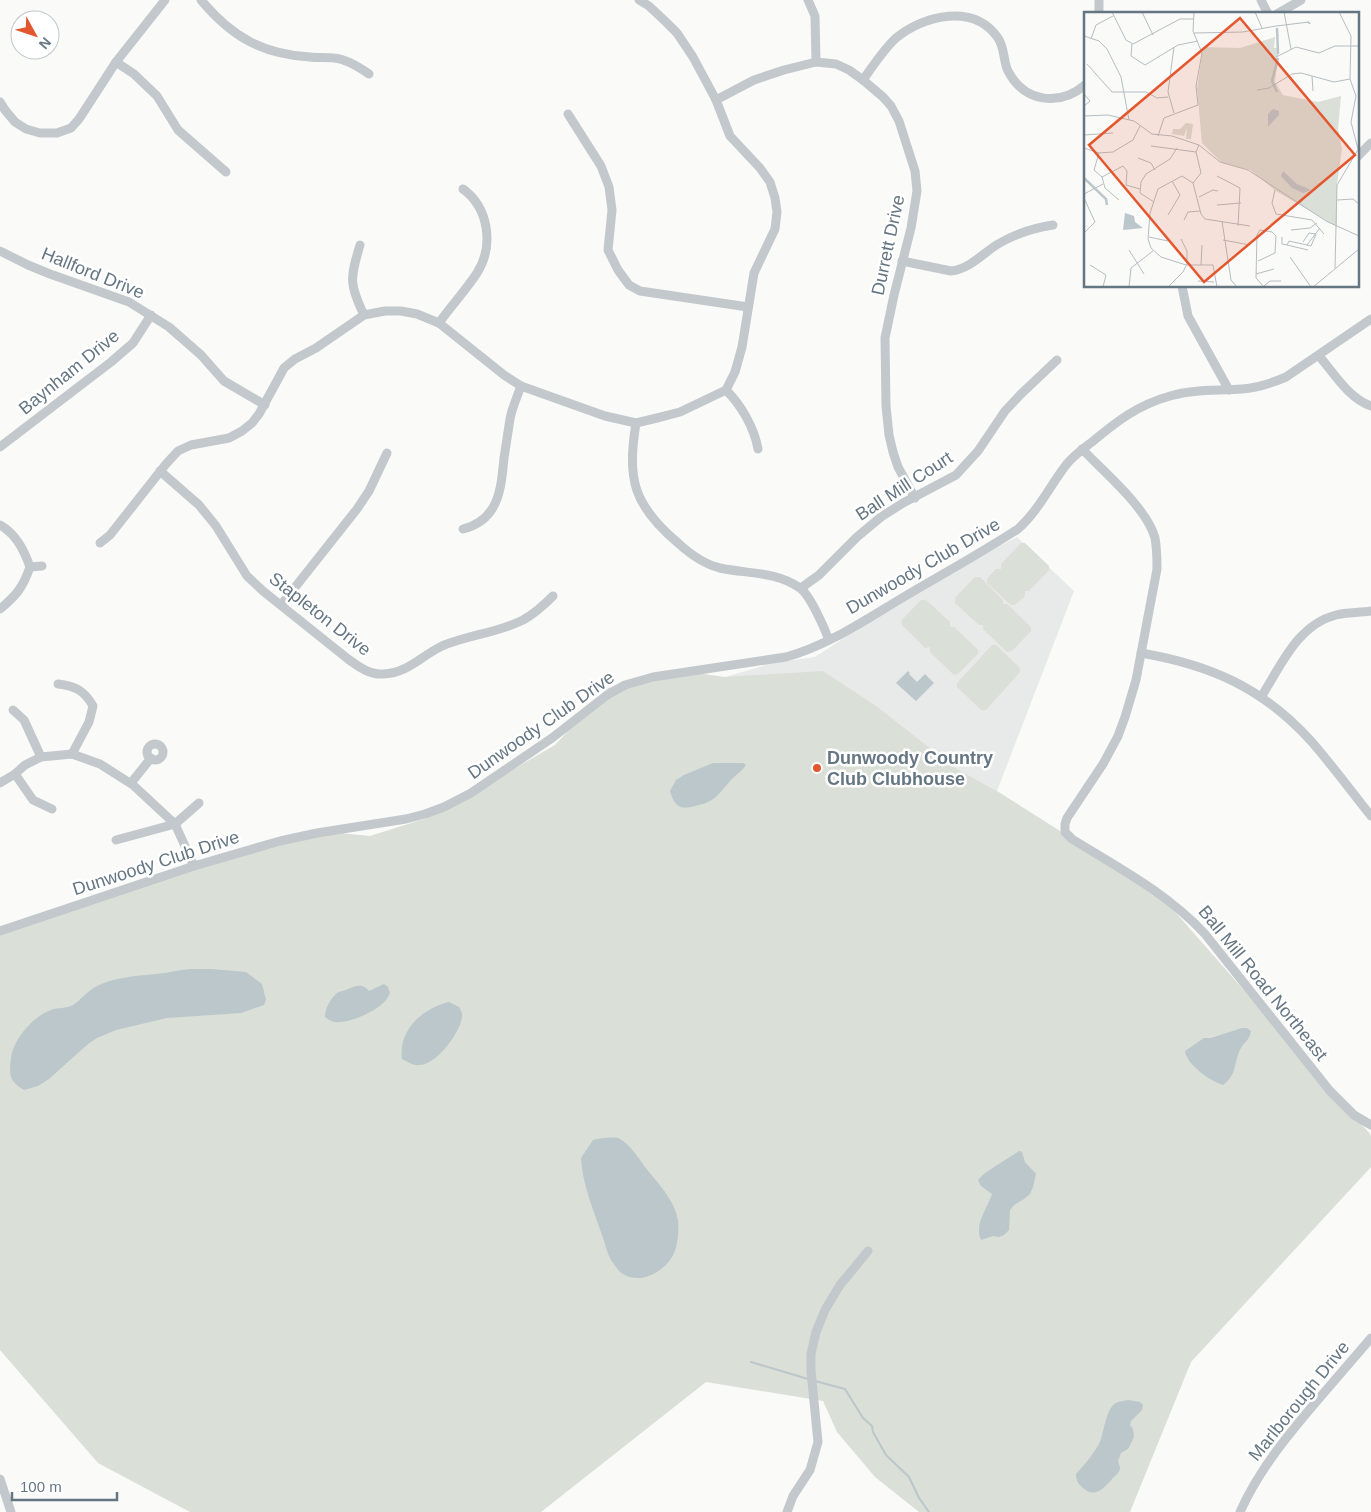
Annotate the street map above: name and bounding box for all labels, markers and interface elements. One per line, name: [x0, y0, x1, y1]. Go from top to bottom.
north arrow: [10, 10, 60, 60]
inset map: [1084, 12, 1358, 288]
text: N: [36, 34, 54, 52]
street label: Durrett Drive: [868, 193, 908, 297]
street label: Hallford Drive: [39, 243, 147, 303]
street label: Baynham Drive: [15, 326, 123, 418]
street label: Ball Mill Court: [852, 447, 956, 525]
street label: Dunwoody Club Drive: [843, 514, 1003, 618]
street label: Stapleton Drive: [265, 568, 375, 660]
street label: Dunwoody Club Drive: [464, 667, 618, 783]
place label: Dunwoody Country Club Clubhouse: [827, 748, 993, 789]
marker: Dunwoody Country Club Clubhouse: [811, 762, 823, 774]
street label: Dunwoody Club Drive: [70, 827, 242, 899]
street label: Ball Mill Road Northeast: [1194, 902, 1332, 1064]
street label: Marlborough Drive: [1245, 1337, 1353, 1465]
scale bar: [12, 1470, 118, 1502]
text: 100 m: [20, 1478, 62, 1495]

